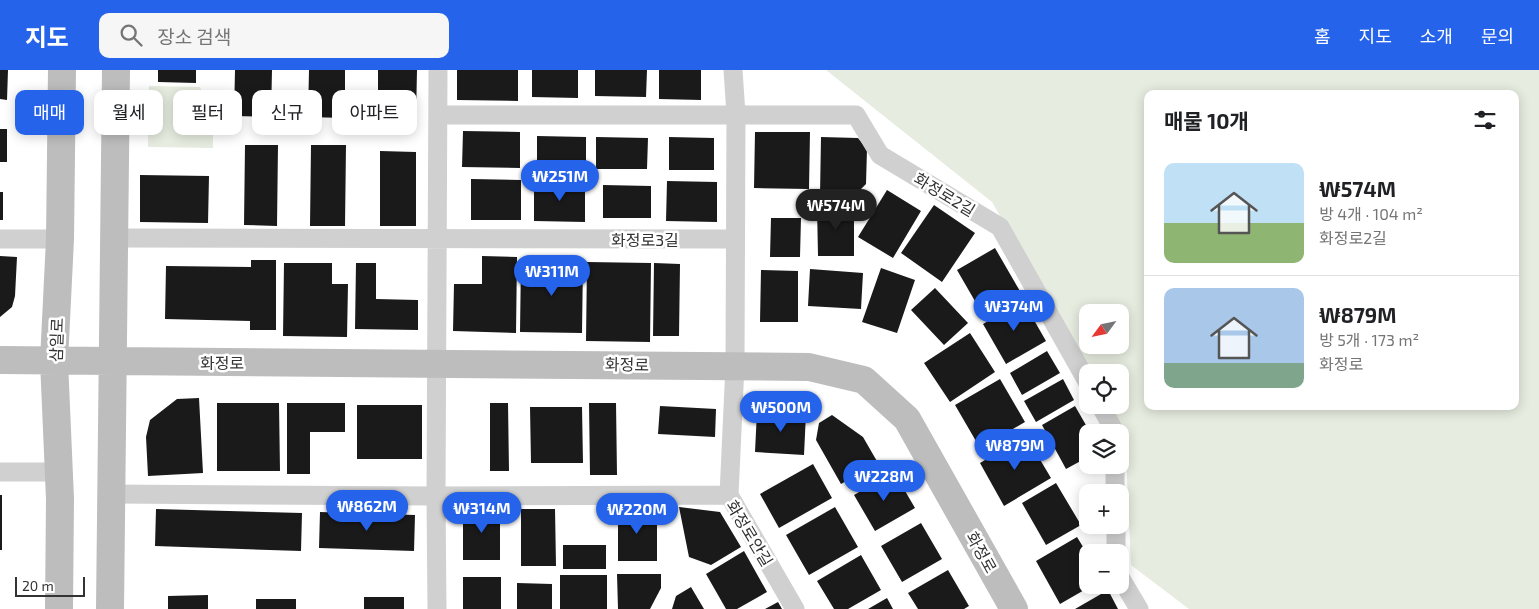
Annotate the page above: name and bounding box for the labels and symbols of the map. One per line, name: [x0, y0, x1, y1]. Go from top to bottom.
pin: ₩251M: [525, 160, 595, 202]
street label: 화정로2길: [911, 168, 979, 220]
pin: ₩574M: [801, 189, 871, 231]
street label: 화정로3길: [611, 230, 679, 249]
pin: ₩311M: [517, 254, 587, 297]
pin: ₩374M: [979, 290, 1049, 332]
north arrow: [1079, 304, 1129, 354]
street label: 삼일로: [46, 317, 66, 362]
street label: 화정로: [200, 353, 244, 372]
street label: 화정로: [605, 354, 650, 374]
pin: ₩500M: [746, 390, 816, 433]
pin: ₩879M: [980, 428, 1050, 471]
pin: ₩228M: [849, 460, 919, 502]
pin: ₩862M: [332, 490, 402, 532]
pin: ₩314M: [447, 492, 517, 534]
pin: ₩220M: [602, 492, 672, 535]
street label: 화정로안길: [723, 497, 777, 569]
street label: 화정로: [963, 528, 1001, 576]
scale bar: [15, 574, 85, 597]

